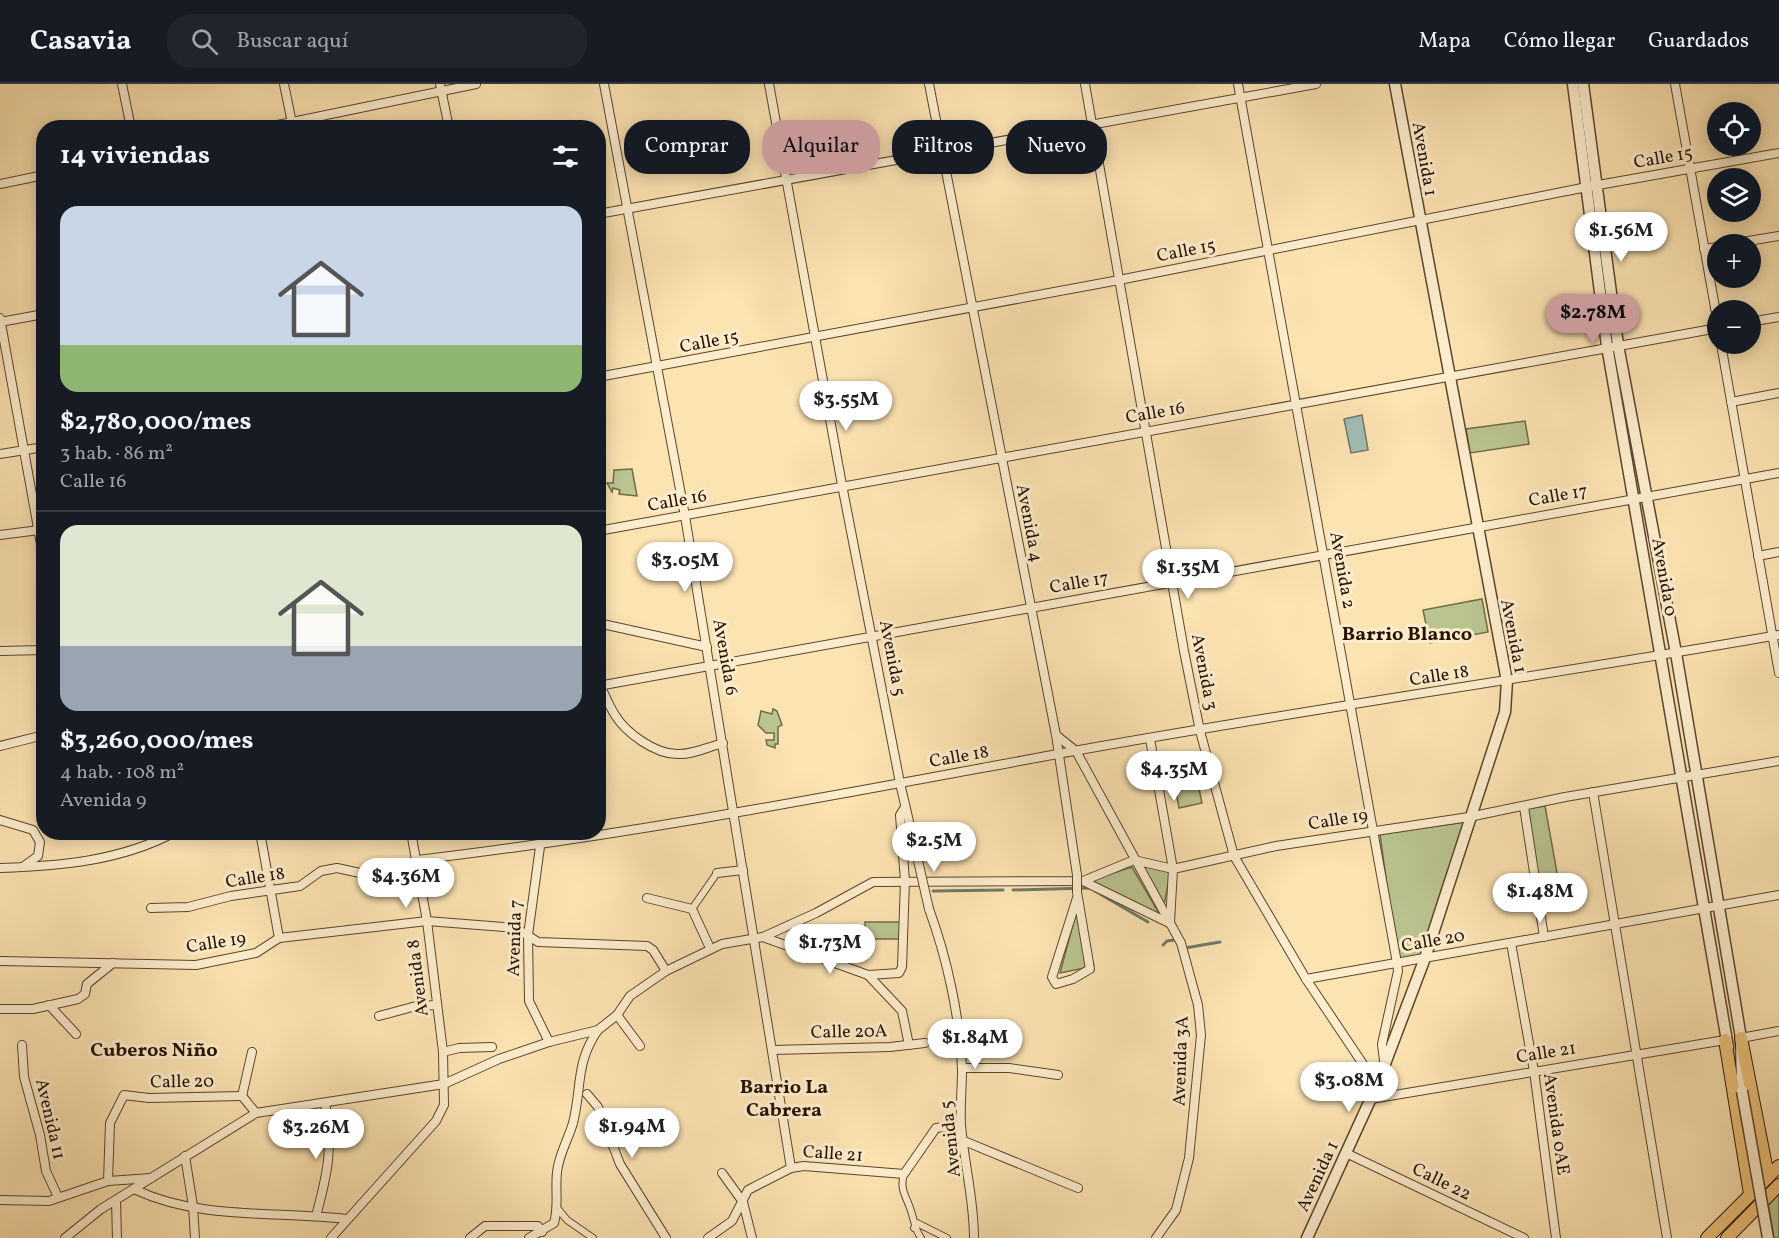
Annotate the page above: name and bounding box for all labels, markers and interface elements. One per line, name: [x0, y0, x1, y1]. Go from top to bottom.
search box: [167, 14, 587, 68]
text: Casavia: [30, 22, 131, 61]
icon: search: [188, 25, 221, 58]
text: Buscar aquí: [236, 26, 348, 57]
text: Mapa: [1418, 27, 1471, 56]
text: Cómo llegar: [1504, 27, 1615, 56]
text: Guardados: [1648, 27, 1749, 56]
map controls: [1707, 102, 1761, 354]
button: locate: [1707, 102, 1761, 156]
chip: Comprar: [624, 120, 750, 174]
chip: Alquilar: [762, 120, 880, 174]
chip: Filtros: [892, 120, 994, 174]
chip: Nuevo: [1006, 120, 1107, 174]
street label: Avenida 1: [1405, 120, 1442, 199]
text: 14 viviendas: [60, 138, 210, 174]
icon: filters: [549, 140, 582, 173]
street label: Calle 15: [1632, 141, 1695, 176]
button: layers: [1707, 168, 1761, 222]
pin: $1.56M: [1572, 212, 1670, 263]
text: $1.56M: [1589, 217, 1653, 245]
street label: Calle 15: [1155, 234, 1218, 269]
button: +: [1707, 234, 1761, 288]
icon: home: [267, 245, 375, 353]
pin: $2.78M: [1544, 294, 1642, 345]
text: $2.78M: [1560, 299, 1626, 327]
button: −: [1707, 300, 1761, 354]
street label: Calle 15: [678, 325, 741, 360]
pin: $3.55M: [797, 381, 895, 432]
text: $3.55M: [813, 386, 879, 414]
street label: Calle 16: [1124, 396, 1187, 431]
text: $2,780,000/mes: [60, 404, 252, 440]
text: 3 hab. · 86 m²: [60, 440, 173, 468]
text: Calle 16: [60, 468, 126, 496]
street label: Calle 17: [1527, 479, 1590, 514]
street label: Avenida 4: [1009, 482, 1048, 564]
street label: Calle 16: [646, 484, 709, 519]
street label: Avenida 2: [1322, 530, 1361, 611]
street label: Avenida 0: [1644, 536, 1683, 619]
pin: $3.05M: [636, 542, 734, 593]
text: $3.05M: [651, 547, 719, 575]
pin: $1.35M: [1139, 549, 1237, 600]
text: $1.35M: [1156, 554, 1220, 582]
icon: home: [267, 564, 375, 672]
street label: Calle 17: [1048, 566, 1111, 601]
street label: Avenida 1: [1493, 597, 1532, 676]
street label: Avenida 6: [705, 617, 744, 698]
street label: Avenida 5: [872, 618, 911, 698]
district label: Barrio Blanco: [1342, 621, 1472, 649]
street label: Avenida 3: [1184, 632, 1223, 713]
street label: Calle 18: [1408, 659, 1471, 694]
text: $3,260,000/mes: [60, 723, 254, 759]
street label: Calle 18: [928, 740, 991, 775]
pin: $4.35M: [1125, 751, 1223, 802]
text: $4.35M: [1140, 756, 1208, 784]
text: 4 hab. · 108 m²: [60, 759, 184, 787]
text: Avenida 9: [60, 787, 146, 815]
street label: Calle 19: [1307, 803, 1370, 838]
pin: $2.5M: [892, 822, 976, 873]
text: $2.5M: [906, 827, 962, 855]
pin: $4.36M: [357, 858, 455, 909]
street label: Calle 18: [224, 861, 287, 896]
text: $4.36M: [371, 863, 441, 891]
pin: $1.48M: [1491, 873, 1589, 924]
text: $1.48M: [1506, 878, 1574, 906]
street label: Avenida 7: [502, 899, 529, 977]
pin: $1.73M: [781, 924, 879, 975]
street label: Calle 20: [1400, 924, 1467, 959]
street label: Calle 19: [185, 926, 248, 961]
text: $1.73M: [798, 929, 862, 957]
street label: Avenida 8: [401, 938, 436, 1018]
street label: Avenida 3A: [1167, 1015, 1196, 1107]
street label: Calle 20A: [811, 1019, 888, 1046]
pin: $1.84M: [926, 1019, 1024, 1070]
text: $1.84M: [942, 1024, 1008, 1052]
street label: Calle 21: [1515, 1036, 1578, 1071]
district label: Cuberos Niño: [90, 1037, 218, 1065]
pin: $3.08M: [1300, 1062, 1398, 1113]
text: $3.08M: [1314, 1067, 1384, 1095]
street label: Calle 20: [150, 1069, 214, 1096]
street label: Avenida 0AE: [1536, 1072, 1575, 1177]
district label: Barrio La Cabrera: [740, 1074, 828, 1125]
street label: Avenida 11: [28, 1076, 71, 1162]
street label: Avenida 5: [935, 1099, 968, 1178]
pin: $1.94M: [583, 1108, 681, 1159]
pin: $3.26M: [267, 1109, 365, 1160]
text: $1.94M: [598, 1113, 666, 1141]
text: $3.26M: [282, 1114, 350, 1142]
street label: Avenida 1: [1291, 1137, 1346, 1216]
street label: Calle 21: [802, 1140, 864, 1169]
street label: Calle 22: [1408, 1157, 1475, 1207]

